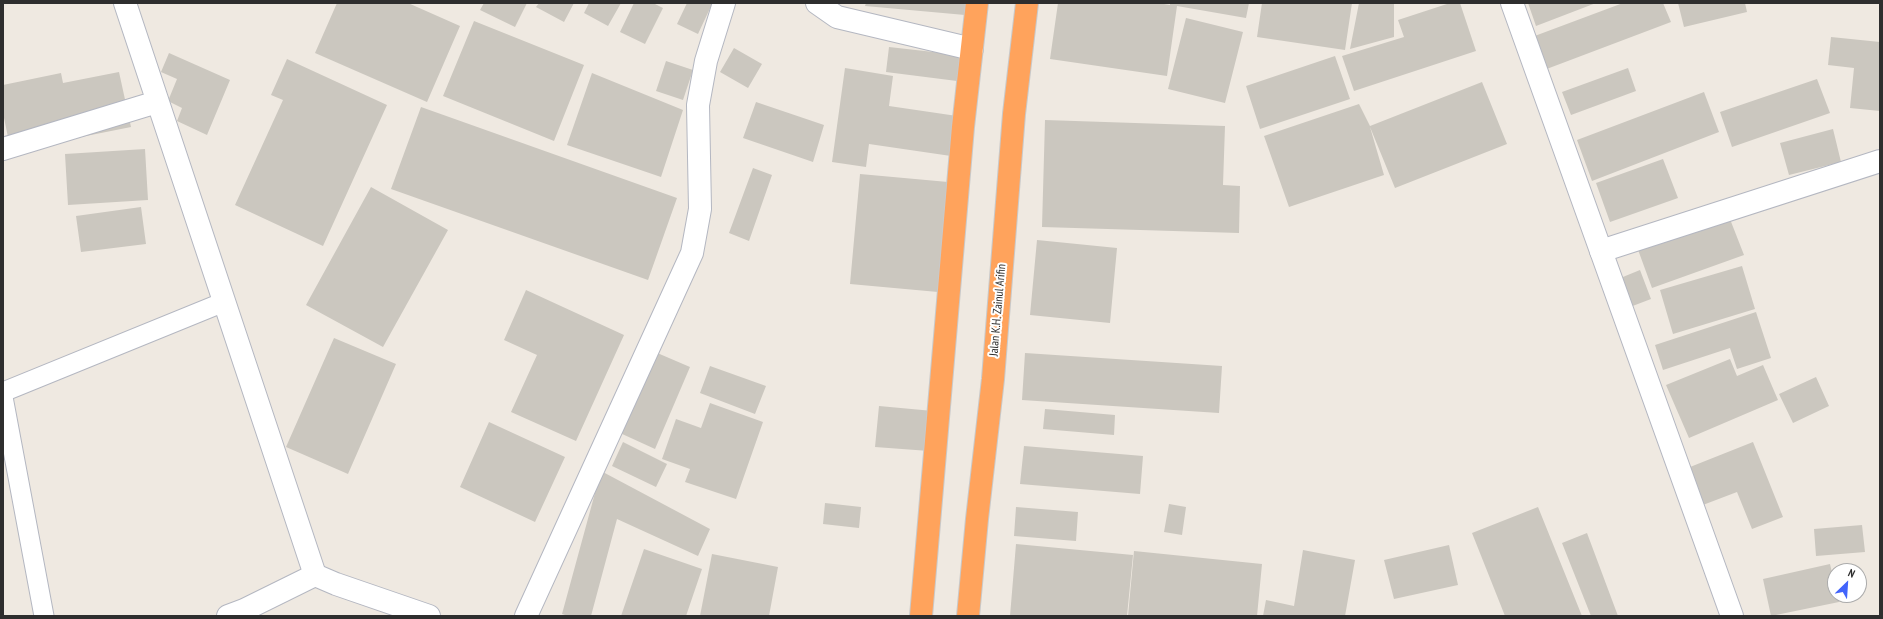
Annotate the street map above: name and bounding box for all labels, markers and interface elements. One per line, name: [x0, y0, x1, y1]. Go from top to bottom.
street label: Jalan K.H. Zainul Arifin: [987, 263, 1009, 357]
north arrow: [1827, 563, 1867, 603]
text: N: [1846, 565, 1857, 581]

